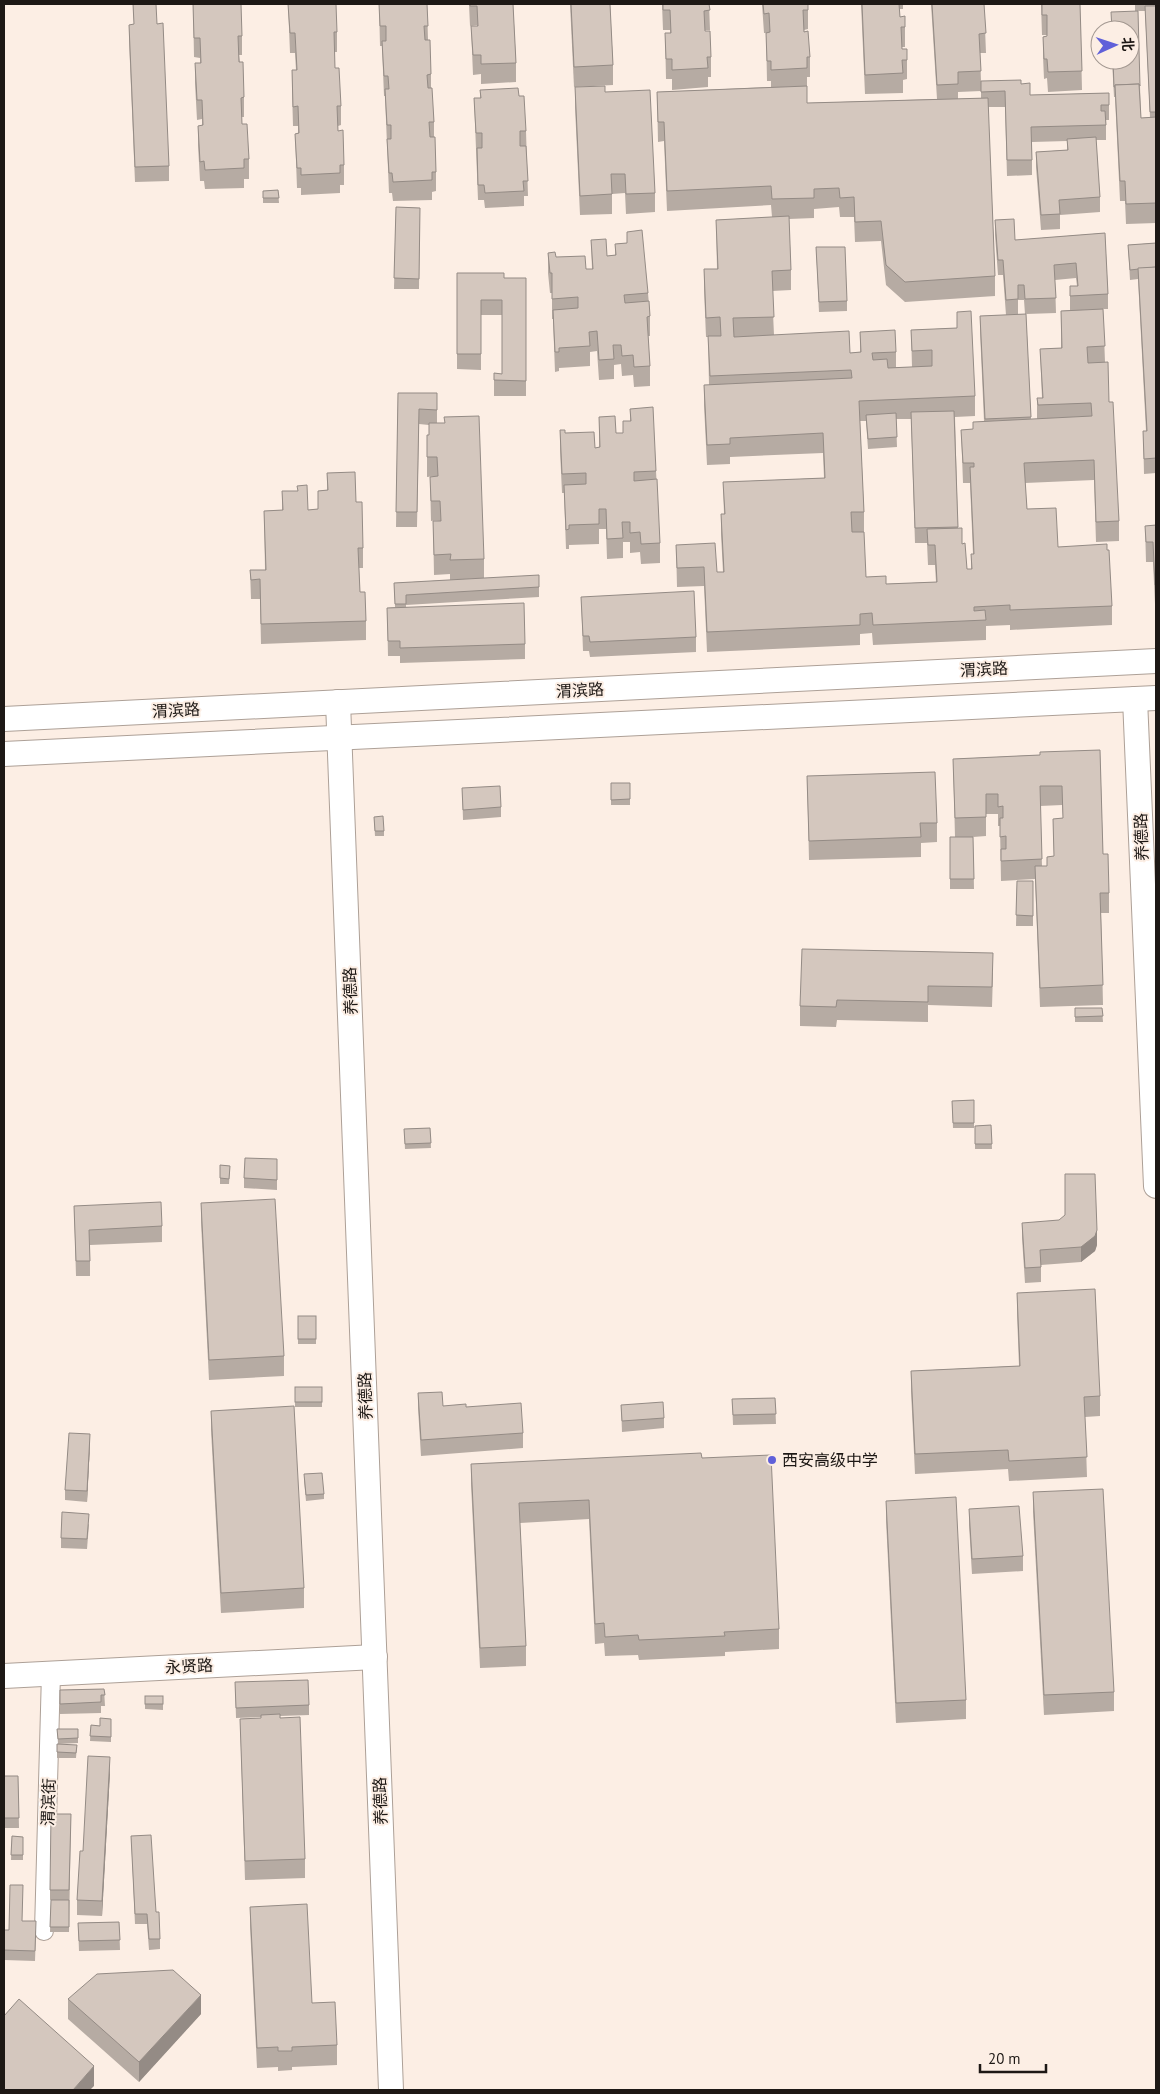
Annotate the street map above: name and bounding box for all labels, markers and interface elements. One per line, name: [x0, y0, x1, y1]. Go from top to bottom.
north arrow: [1090, 20, 1140, 70]
text: 北: [1119, 37, 1137, 52]
street label: 渭滨路: [960, 658, 1008, 680]
street label: 渭滨路: [556, 679, 604, 701]
street label: 渭滨路: [152, 699, 200, 721]
street label: 养德路: [1130, 813, 1152, 861]
street label: 养德路: [339, 967, 361, 1015]
street label: 养德路: [354, 1372, 376, 1420]
place label: 西安高级中学: [782, 1450, 878, 1470]
marker: 西安高级中学: [766, 1454, 778, 1466]
street label: 永贤路: [165, 1655, 213, 1677]
street label: 养德路: [369, 1777, 391, 1825]
street label: 渭滨街: [37, 1778, 59, 1826]
scale bar: [980, 2042, 1046, 2074]
text: 20 m: [988, 2049, 1021, 2068]

